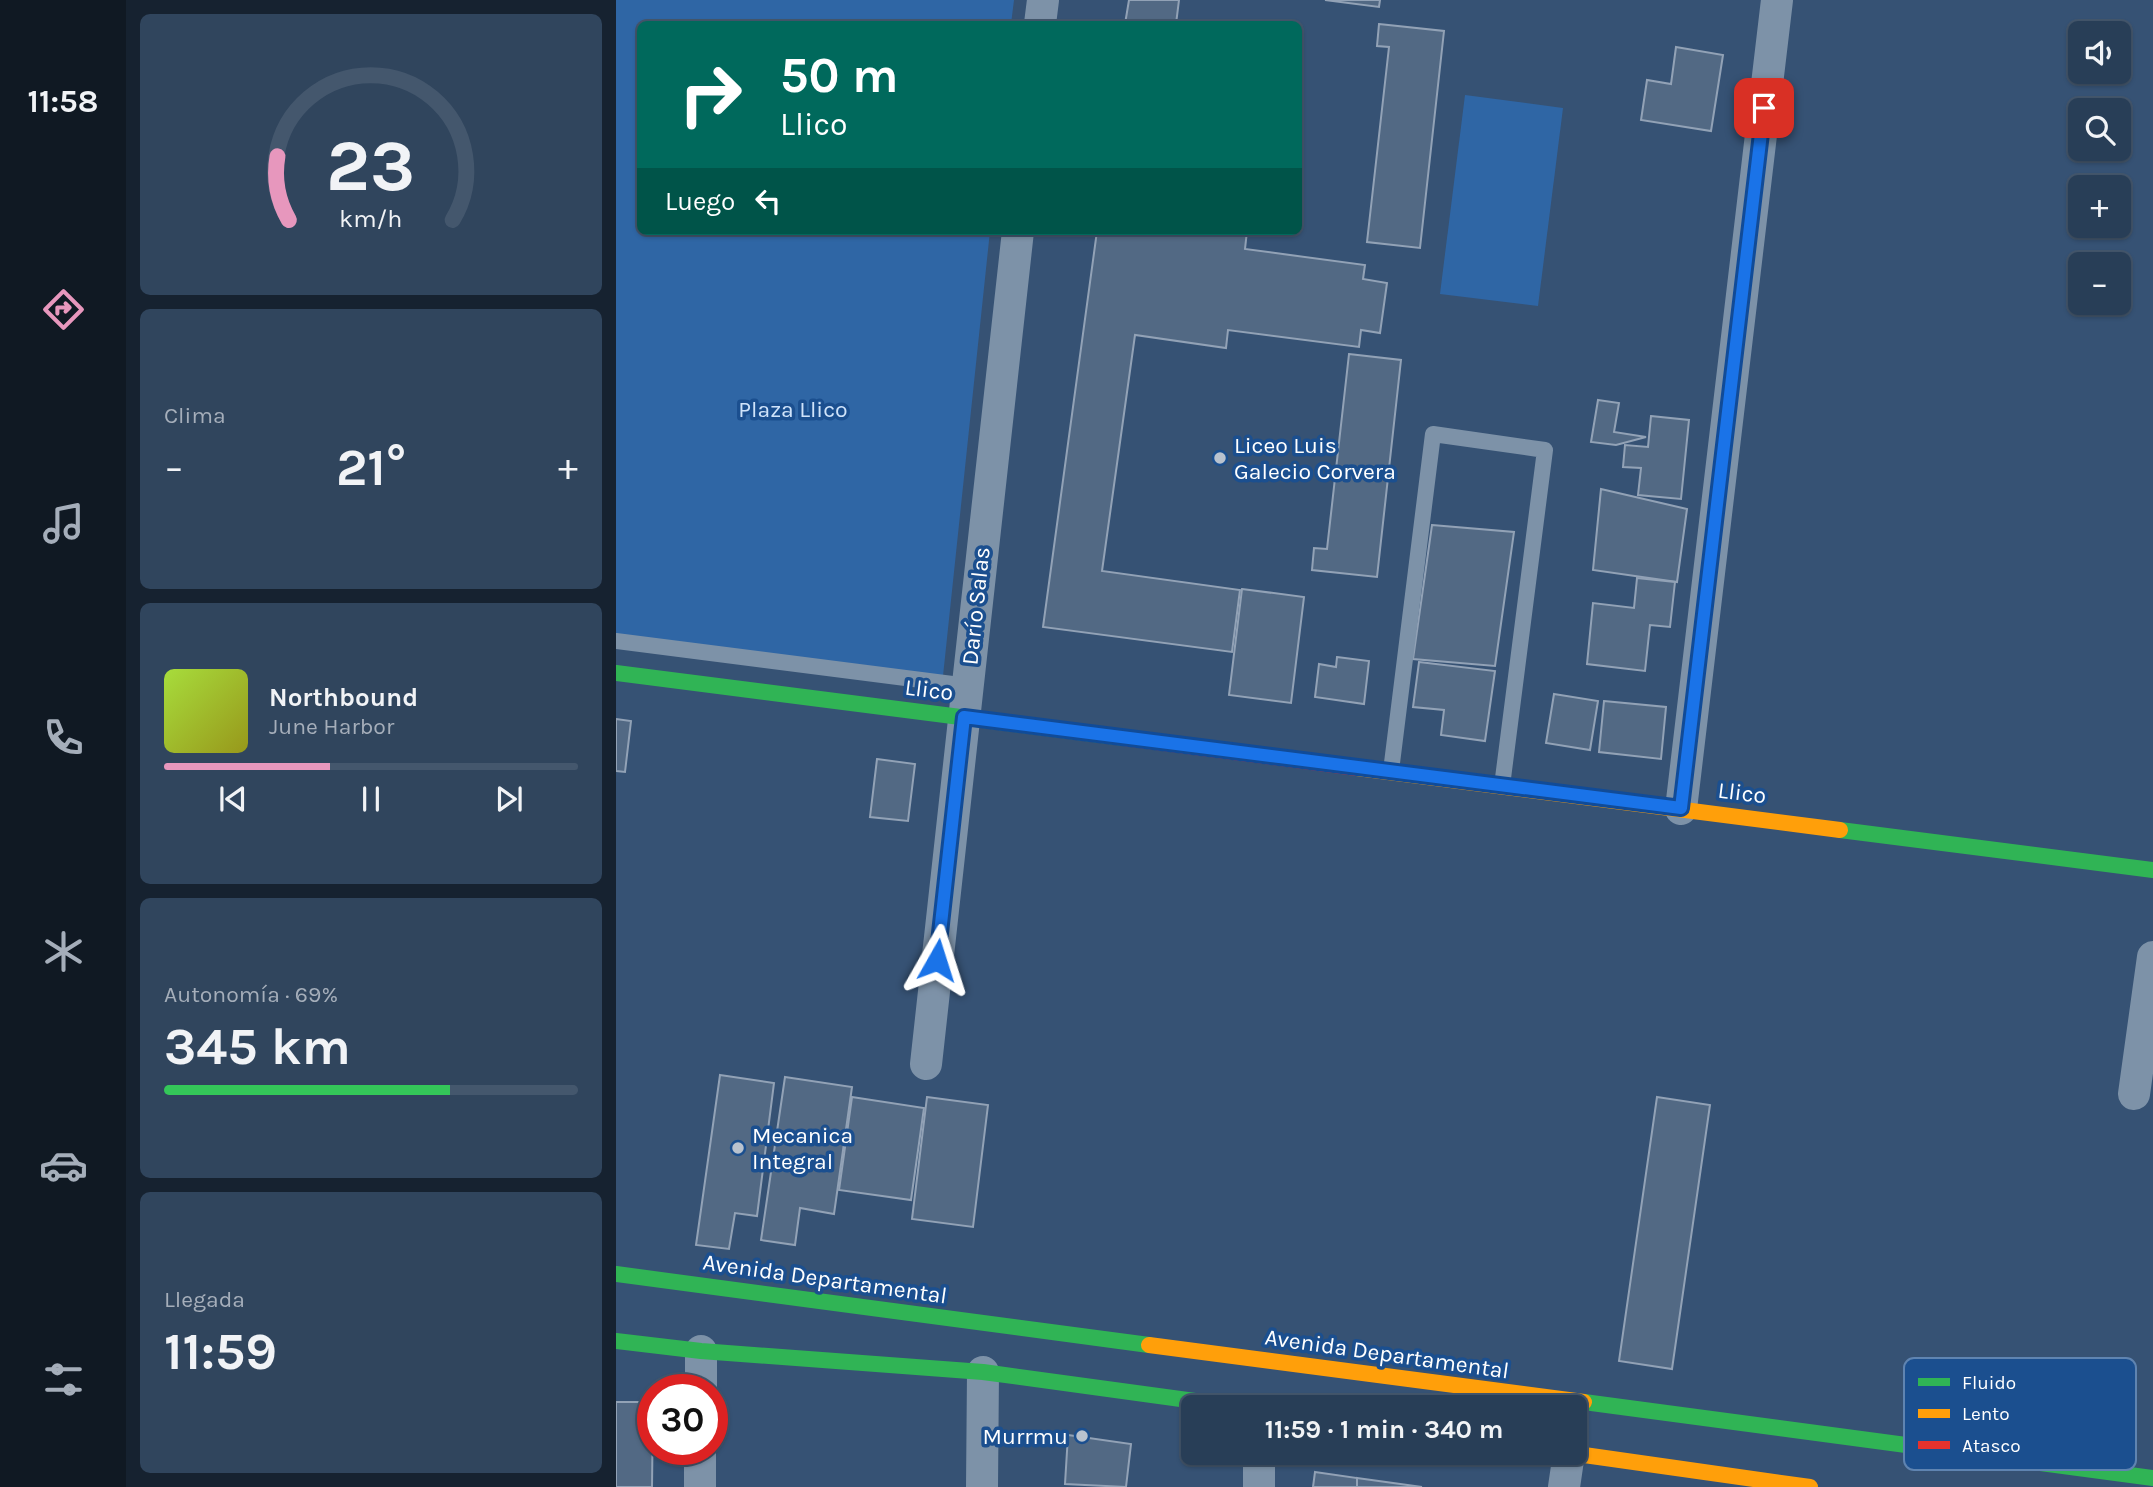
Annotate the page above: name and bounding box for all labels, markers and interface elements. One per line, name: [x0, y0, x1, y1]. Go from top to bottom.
map controls: [2068, 21, 2131, 315]
button: sound: [2068, 21, 2131, 84]
text: 50 m: [780, 47, 898, 104]
icon: right: [665, 49, 756, 140]
pin: [1734, 78, 1794, 138]
text: 11:58: [28, 83, 98, 120]
icon: arrive: [1745, 89, 1783, 127]
button: search: [2068, 98, 2131, 161]
text: Llico: [780, 106, 847, 143]
text: 23: [326, 124, 416, 209]
button: +: [2068, 175, 2131, 238]
icon: left: [749, 182, 787, 220]
text: Luego: [665, 186, 735, 217]
text: km/h: [339, 204, 403, 233]
button: −: [2068, 252, 2131, 315]
icon: directions: [39, 285, 88, 334]
park label: Plaza Llico: [738, 396, 848, 423]
text: Clima: [164, 402, 226, 429]
place label: Liceo Luis Galecio Corvera: [1234, 432, 1396, 485]
text: 21°: [336, 437, 406, 498]
text: −: [164, 445, 184, 490]
text: +: [558, 445, 578, 490]
marker: Liceo Luis Galecio Corvera: [1212, 450, 1228, 466]
icon: music: [39, 499, 88, 548]
street label: Darío Salas: [956, 546, 996, 666]
street label: Llico: [903, 674, 955, 706]
text: Northbound: [269, 682, 418, 713]
icon: phone: [39, 713, 88, 762]
text: June Harbor: [269, 713, 394, 740]
street label: Llico: [1716, 777, 1768, 809]
icon: previous: [214, 780, 252, 818]
icon: pause: [352, 780, 390, 818]
icon: next: [490, 780, 528, 818]
position arrow: [900, 923, 974, 997]
icon: climate: [39, 927, 88, 976]
text: Autonomía · 69%: [164, 981, 338, 1008]
text: 345 km: [164, 1016, 351, 1077]
place label: Mecanica Integral: [752, 1122, 853, 1175]
marker: Mecanica Integral: [730, 1140, 746, 1156]
icon: car: [39, 1141, 88, 1190]
street label: Avenida Departamental: [701, 1248, 949, 1310]
text: Llegada: [164, 1286, 245, 1313]
text: 11:59: [164, 1321, 277, 1382]
street label: Avenida Departamental: [1263, 1323, 1511, 1385]
icon: filters: [39, 1355, 88, 1404]
legend: [1904, 1358, 2136, 1470]
text: Fluido: [1962, 1372, 2016, 1394]
speed limit sign: 30: [637, 1374, 728, 1465]
text: Lento: [1962, 1403, 2010, 1425]
text: 11:59 · 1 min · 340 m: [1265, 1414, 1503, 1445]
place label: Murrmu: [983, 1423, 1068, 1450]
marker: Murrmu: [1074, 1428, 1090, 1444]
text: Atasco: [1962, 1435, 2021, 1457]

